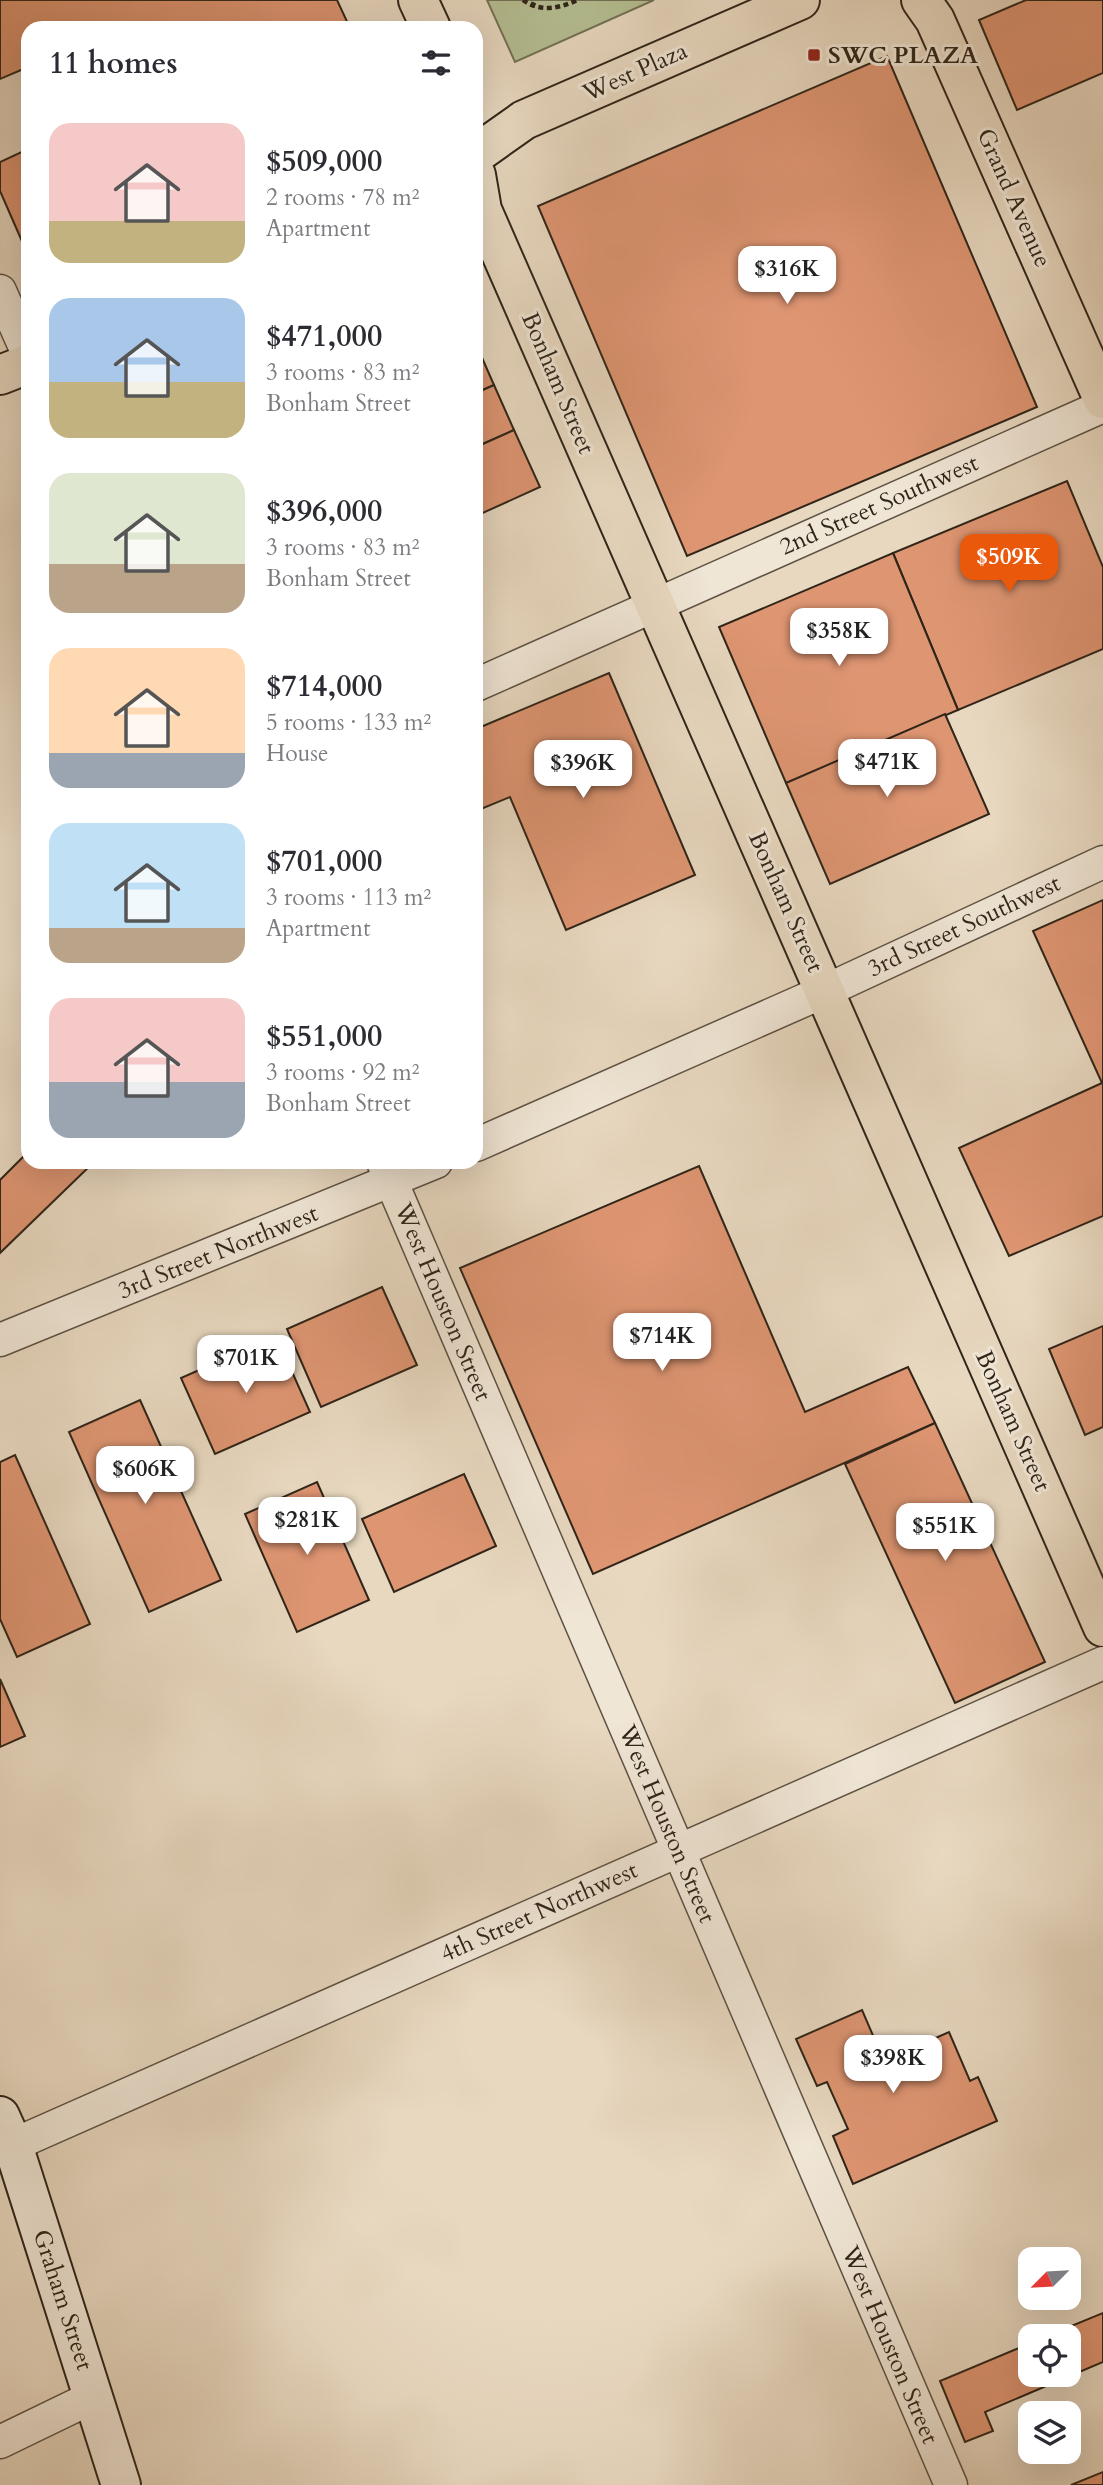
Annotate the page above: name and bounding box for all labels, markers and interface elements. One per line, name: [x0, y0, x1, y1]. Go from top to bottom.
street label: West Plaza: [577, 34, 693, 110]
place label: SWC PLAZA: [828, 39, 978, 72]
text: 11 homes: [49, 43, 178, 84]
icon: filters: [417, 44, 455, 82]
marker: SWC PLAZA: [806, 47, 822, 63]
street label: Grand Avenue: [969, 123, 1059, 273]
text: $509,000: [266, 141, 382, 182]
icon: home: [105, 151, 189, 235]
text: 2 rooms · 78 m²: [266, 182, 419, 213]
text: Apartment: [266, 213, 370, 244]
pin: $316K: [738, 246, 836, 306]
text: $316K: [754, 253, 820, 284]
street label: Bonham Street: [513, 307, 603, 459]
text: $471,000: [266, 316, 382, 357]
icon: home: [105, 326, 189, 410]
text: 3 rooms · 83 m²: [266, 357, 419, 388]
text: Bonham Street: [266, 388, 411, 419]
street label: 2nd Street Southwest: [775, 446, 984, 564]
text: $396,000: [266, 491, 382, 532]
icon: home: [105, 501, 189, 585]
text: 3 rooms · 83 m²: [266, 532, 419, 563]
pin: $509K: [960, 534, 1058, 594]
text: $509K: [976, 541, 1042, 572]
text: Bonham Street: [266, 563, 411, 594]
pin: $358K: [790, 608, 888, 668]
text: $358K: [806, 615, 872, 646]
text: $714,000: [266, 666, 382, 707]
icon: home: [105, 676, 189, 760]
text: 5 rooms · 133 m²: [266, 707, 431, 738]
text: House: [266, 738, 328, 769]
pin: $396K: [534, 740, 632, 800]
pin: $471K: [838, 740, 936, 799]
text: $471K: [854, 746, 920, 777]
text: $396K: [550, 747, 616, 778]
street label: Bonham Street: [740, 826, 832, 978]
text: $701,000: [266, 841, 382, 882]
icon: home: [105, 851, 189, 935]
street label: 3rd Street Southwest: [862, 867, 1066, 985]
text: 3 rooms · 113 m²: [266, 882, 431, 913]
text: Apartment: [266, 913, 370, 944]
text: $551,000: [266, 1016, 382, 1057]
icon: home: [105, 1026, 189, 1110]
text: 3 rooms · 92 m²: [266, 1057, 419, 1088]
text: Bonham Street: [266, 1088, 411, 1119]
street label: 3rd Street Northwest: [113, 1197, 323, 1307]
street label: West Houston Street: [386, 1197, 500, 1406]
pin: $714K: [613, 1314, 711, 1373]
text: $714K: [629, 1320, 695, 1351]
pin: $701K: [197, 1336, 295, 1395]
text: $701K: [213, 1342, 279, 1373]
street label: Bonham Street: [967, 1345, 1059, 1497]
pin: $606K: [96, 1446, 194, 1506]
text: $606K: [112, 1453, 178, 1484]
pin: $281K: [258, 1498, 356, 1557]
text: $281K: [274, 1504, 340, 1535]
pin: $551K: [896, 1504, 994, 1563]
text: $551K: [912, 1510, 978, 1541]
street label: West Houston Street: [610, 1719, 724, 1928]
street label: 4th Street Northwest: [435, 1854, 643, 1970]
pin: $398K: [844, 2036, 942, 2095]
text: $398K: [860, 2042, 926, 2073]
street label: Graham Street: [25, 2225, 101, 2375]
street label: West Houston Street: [833, 2240, 947, 2449]
north arrow: [1018, 2247, 1082, 2310]
map controls: [1018, 2247, 1081, 2464]
button: locate: [1018, 2324, 1081, 2387]
button: layers: [1018, 2401, 1081, 2464]

